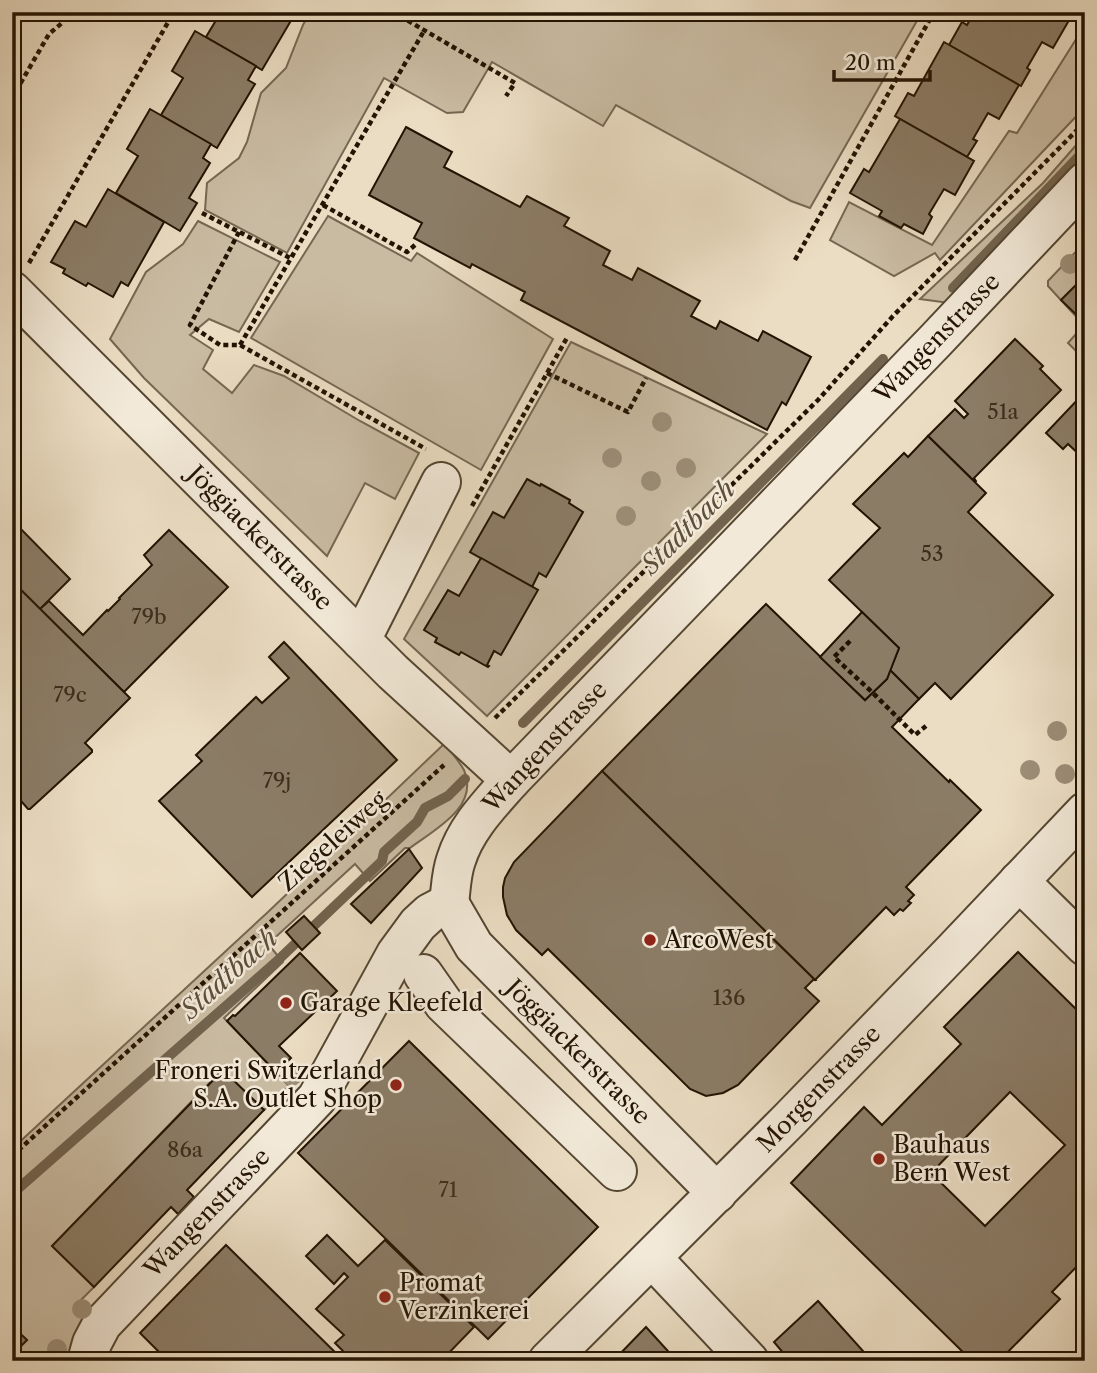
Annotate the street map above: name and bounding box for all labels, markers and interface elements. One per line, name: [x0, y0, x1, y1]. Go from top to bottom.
scale bar: [834, 38, 931, 82]
text: 20 m: [845, 50, 896, 75]
street label: Wangenstrasse: [867, 267, 1006, 409]
house number: 51a: [987, 399, 1020, 424]
street label: Jöggiackerstrasse: [179, 456, 339, 616]
water label: Stadtbach: [633, 473, 742, 582]
house number: 53: [921, 541, 943, 566]
house number: 79b: [131, 604, 167, 629]
street label: Wangenstrasse: [476, 675, 613, 819]
house number: 79c: [53, 682, 87, 707]
house number: 79j: [263, 768, 291, 793]
street label: Ziegeleiweg: [272, 784, 393, 897]
water label: Stadtbach: [172, 922, 284, 1027]
place label: ArcoWest: [663, 925, 774, 954]
marker: ArcoWest: [642, 932, 658, 948]
street label: Jöggiackerstrasse: [497, 970, 657, 1130]
house number: 136: [713, 985, 745, 1010]
place label: Garage Kleefeld: [300, 988, 484, 1017]
marker: Garage Kleefeld: [278, 995, 294, 1011]
street label: Morgenstrasse: [751, 1019, 886, 1158]
place label: Froneri Switzerland S.A. Outlet Shop: [155, 1056, 382, 1113]
marker: Froneri Switzerland S.A. Outlet Shop: [388, 1077, 404, 1093]
place label: Bauhaus Bern West: [893, 1130, 1011, 1187]
house number: 86a: [167, 1137, 204, 1162]
street label: Wangenstrasse: [137, 1142, 276, 1284]
marker: Bauhaus Bern West: [871, 1151, 887, 1167]
house number: 71: [438, 1177, 458, 1202]
place label: Promat Verzinkerei: [398, 1268, 529, 1325]
marker: Promat Verzinkerei: [377, 1289, 393, 1305]

